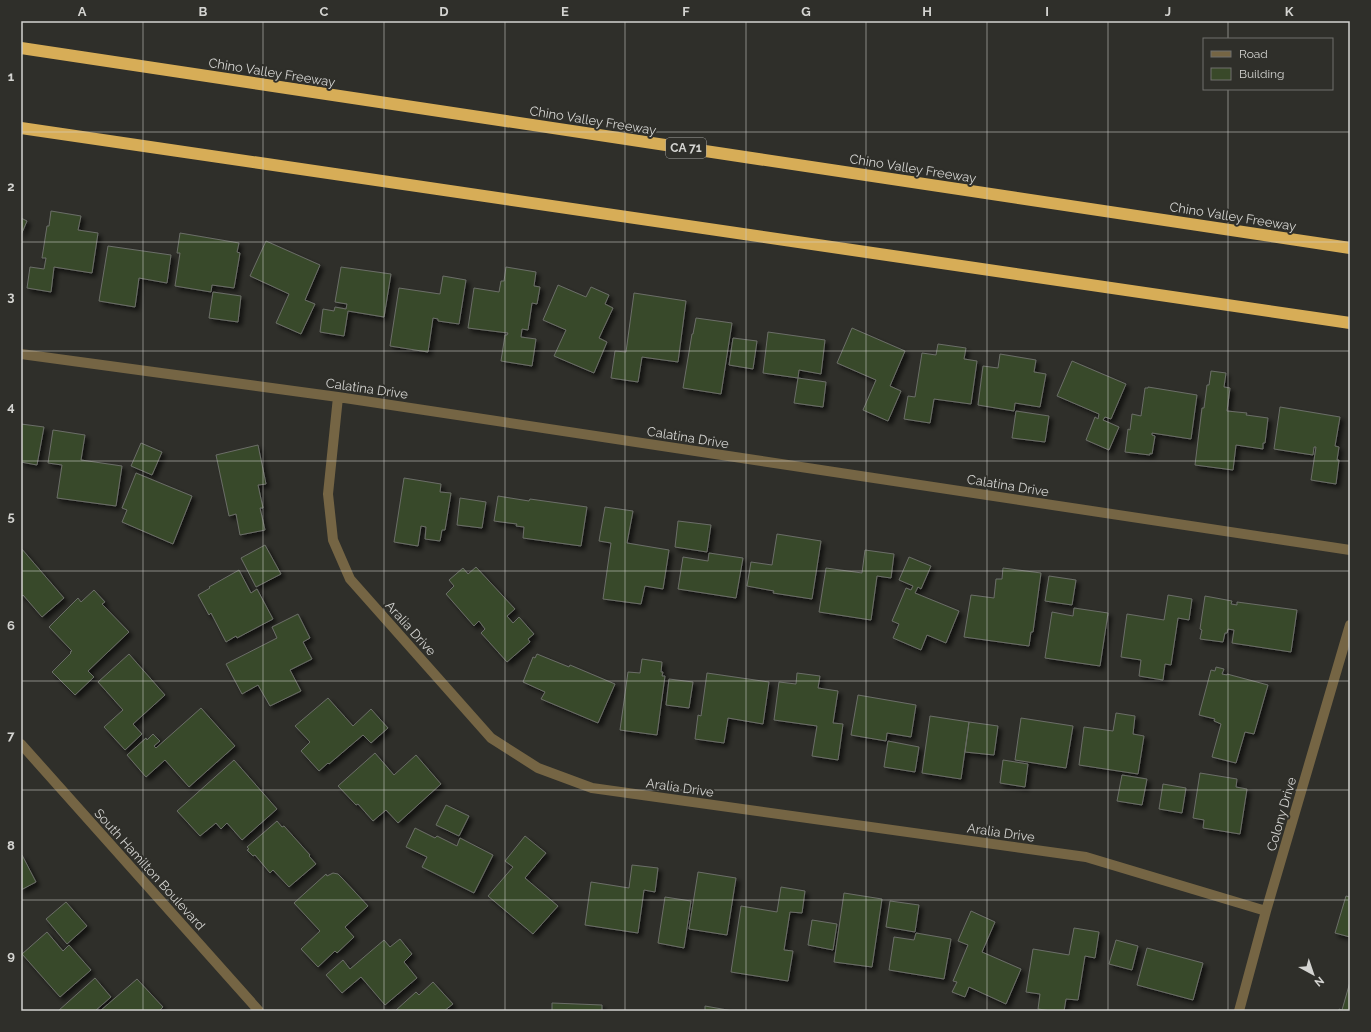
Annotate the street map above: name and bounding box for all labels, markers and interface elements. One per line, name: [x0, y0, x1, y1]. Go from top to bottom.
text: A: [78, 4, 87, 19]
text: B: [199, 4, 208, 19]
text: C: [320, 4, 329, 19]
text: D: [439, 4, 449, 19]
text: E: [561, 4, 569, 19]
text: F: [682, 4, 690, 19]
text: G: [801, 4, 811, 19]
text: H: [922, 4, 932, 19]
text: I: [1045, 4, 1049, 19]
text: J: [1165, 4, 1171, 19]
text: K: [1285, 4, 1294, 19]
legend: [1203, 38, 1333, 90]
text: Road: [1239, 47, 1268, 61]
street label: Chino Valley Freeway: [207, 55, 336, 90]
text: Building: [1239, 67, 1285, 81]
text: 1: [8, 69, 15, 84]
street label: Chino Valley Freeway: [528, 103, 657, 138]
road number: CA 71: [666, 138, 706, 158]
street label: Chino Valley Freeway: [848, 151, 977, 186]
text: 2: [7, 179, 15, 194]
street label: Chino Valley Freeway: [1168, 199, 1297, 234]
text: 3: [7, 289, 15, 304]
street label: Calatina Drive: [325, 375, 409, 402]
text: 4: [7, 399, 15, 414]
street label: Calatina Drive: [646, 424, 730, 451]
street label: Calatina Drive: [966, 472, 1050, 499]
text: 5: [7, 509, 15, 524]
street label: Aralia Drive: [382, 598, 439, 659]
text: 6: [7, 618, 15, 633]
text: 7: [7, 728, 15, 743]
street label: Aralia Drive: [645, 775, 715, 800]
street label: Colony Drive: [1264, 775, 1299, 853]
street label: South Hamilton Boulevard: [91, 806, 208, 933]
street label: Aralia Drive: [966, 820, 1036, 845]
text: 8: [7, 838, 15, 853]
text: 9: [7, 948, 15, 963]
north arrow: [1293, 954, 1333, 994]
text: N: [1312, 974, 1327, 989]

